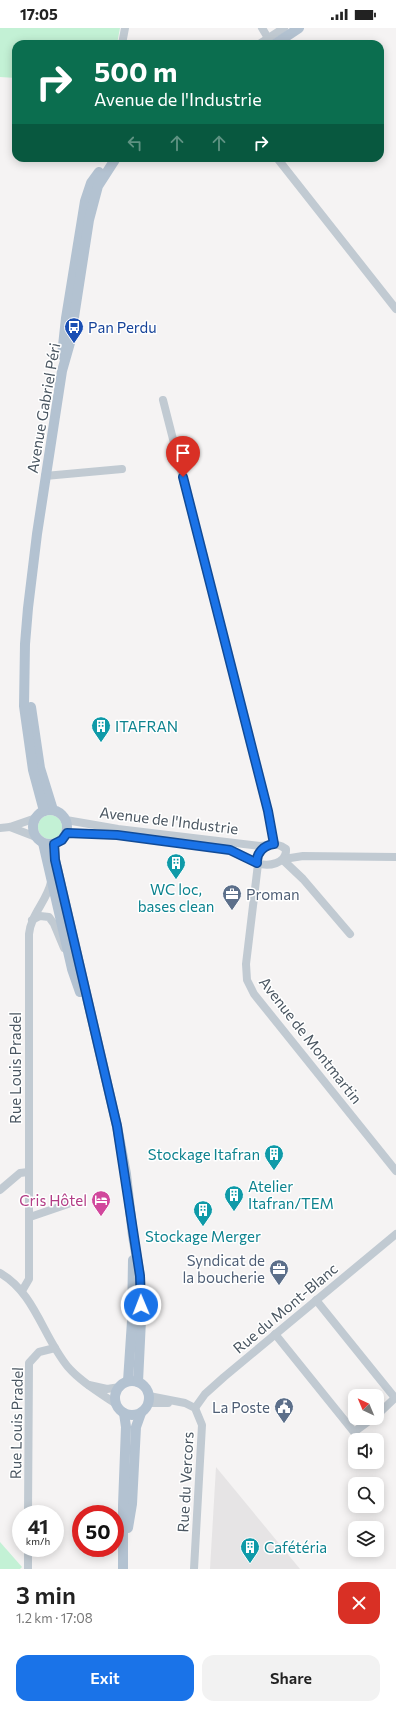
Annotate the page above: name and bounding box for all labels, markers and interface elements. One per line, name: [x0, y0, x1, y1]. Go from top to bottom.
text: 17:05: [20, 5, 58, 23]
text: 500 m: [94, 54, 177, 88]
icon: right: [28, 56, 80, 108]
text: Avenue de l'Industrie: [94, 88, 262, 110]
icon: left: [124, 132, 146, 154]
icon: ahead: [166, 132, 188, 154]
icon: ahead: [208, 132, 230, 154]
icon: right: [250, 132, 272, 154]
bus stop icon: Pan Perdu: [63, 316, 85, 344]
place label: Pan Perdu: [88, 318, 157, 336]
street label: Avenue Gabriel Péri: [23, 341, 63, 475]
pin: [166, 436, 200, 477]
icon: arrive: [172, 442, 194, 464]
building icon: ITAFRAN: [90, 715, 112, 743]
place label: ITAFRAN: [115, 717, 178, 735]
street label: Avenue de l'Industrie: [99, 803, 240, 837]
building icon: WC loc, bases clean: [165, 852, 187, 880]
place label: WC loc, bases clean: [138, 880, 214, 915]
office icon: Proman: [221, 883, 243, 911]
place label: Proman: [246, 885, 300, 903]
street label: Avenue de Montmartin: [256, 973, 366, 1107]
street label: Rue Louis Pradel: [6, 1012, 24, 1124]
building icon: Stockage Itafran: [263, 1143, 285, 1171]
place label: Stockage Itafran: [148, 1145, 260, 1163]
place label: Atelier Itafran/TEM: [248, 1177, 334, 1212]
building icon: Atelier Itafran/TEM: [223, 1184, 245, 1212]
hotel icon: Cris Hôtel: [90, 1189, 112, 1217]
place label: Cris Hôtel: [19, 1191, 87, 1209]
building icon: Stockage Merger: [192, 1199, 214, 1227]
place label: Stockage Merger: [145, 1227, 261, 1245]
place label: Syndicat de la boucherie: [183, 1251, 265, 1286]
office icon: Syndicat de la boucherie: [268, 1258, 290, 1286]
street label: Rue du Mont-Blanc: [229, 1259, 341, 1357]
position arrow: [120, 1284, 162, 1326]
street label: Rue Louis Pradel: [6, 1367, 26, 1479]
north arrow: [348, 1389, 384, 1425]
map controls: [348, 1389, 384, 1557]
public building icon: La Poste: [273, 1396, 295, 1424]
place label: La Poste: [212, 1398, 270, 1416]
street label: Rue du Vercors: [173, 1431, 197, 1533]
button: sound: [348, 1433, 384, 1469]
button: search: [348, 1477, 384, 1513]
speed limit sign: 50: [72, 1505, 124, 1557]
text: 41: [28, 1514, 48, 1538]
button: layers: [348, 1521, 384, 1557]
text: km/h: [26, 1535, 50, 1547]
building icon: Cafétéria: [239, 1536, 261, 1564]
place label: Cafétéria: [264, 1538, 327, 1556]
text: 3 min: [16, 1580, 76, 1609]
button: close: [338, 1582, 380, 1624]
text: 1.2 km · 17:08: [16, 1610, 93, 1626]
button: Exit: [16, 1655, 194, 1701]
button: Share: [202, 1655, 380, 1701]

